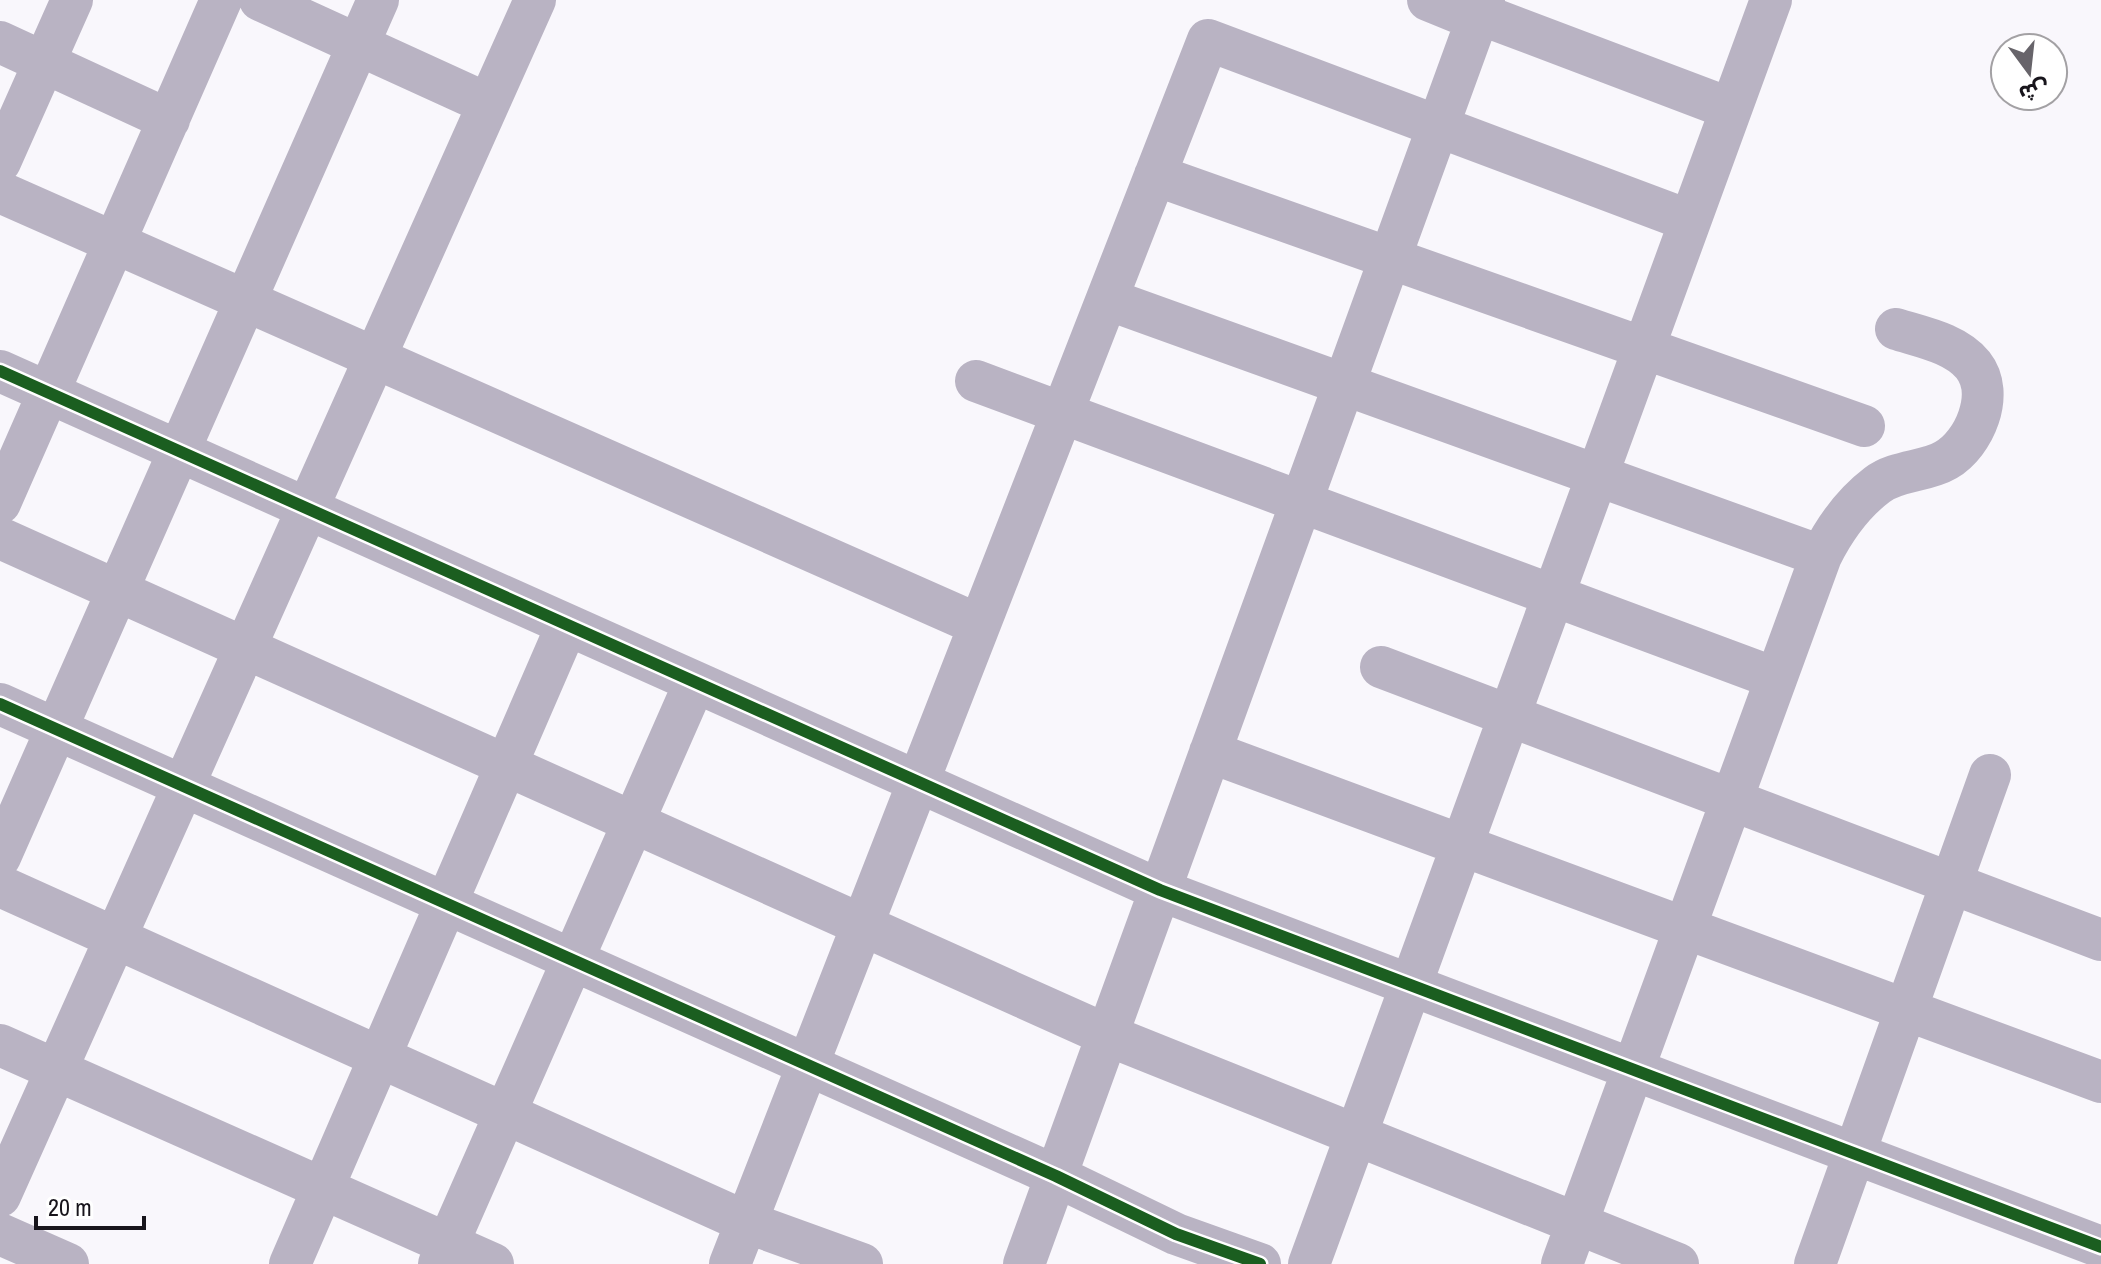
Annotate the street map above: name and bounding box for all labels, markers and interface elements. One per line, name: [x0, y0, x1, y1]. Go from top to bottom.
north arrow: [1989, 32, 2069, 112]
text: ش: [2016, 73, 2053, 110]
scale bar: [36, 1180, 144, 1230]
text: 20 m: [48, 1191, 92, 1223]

